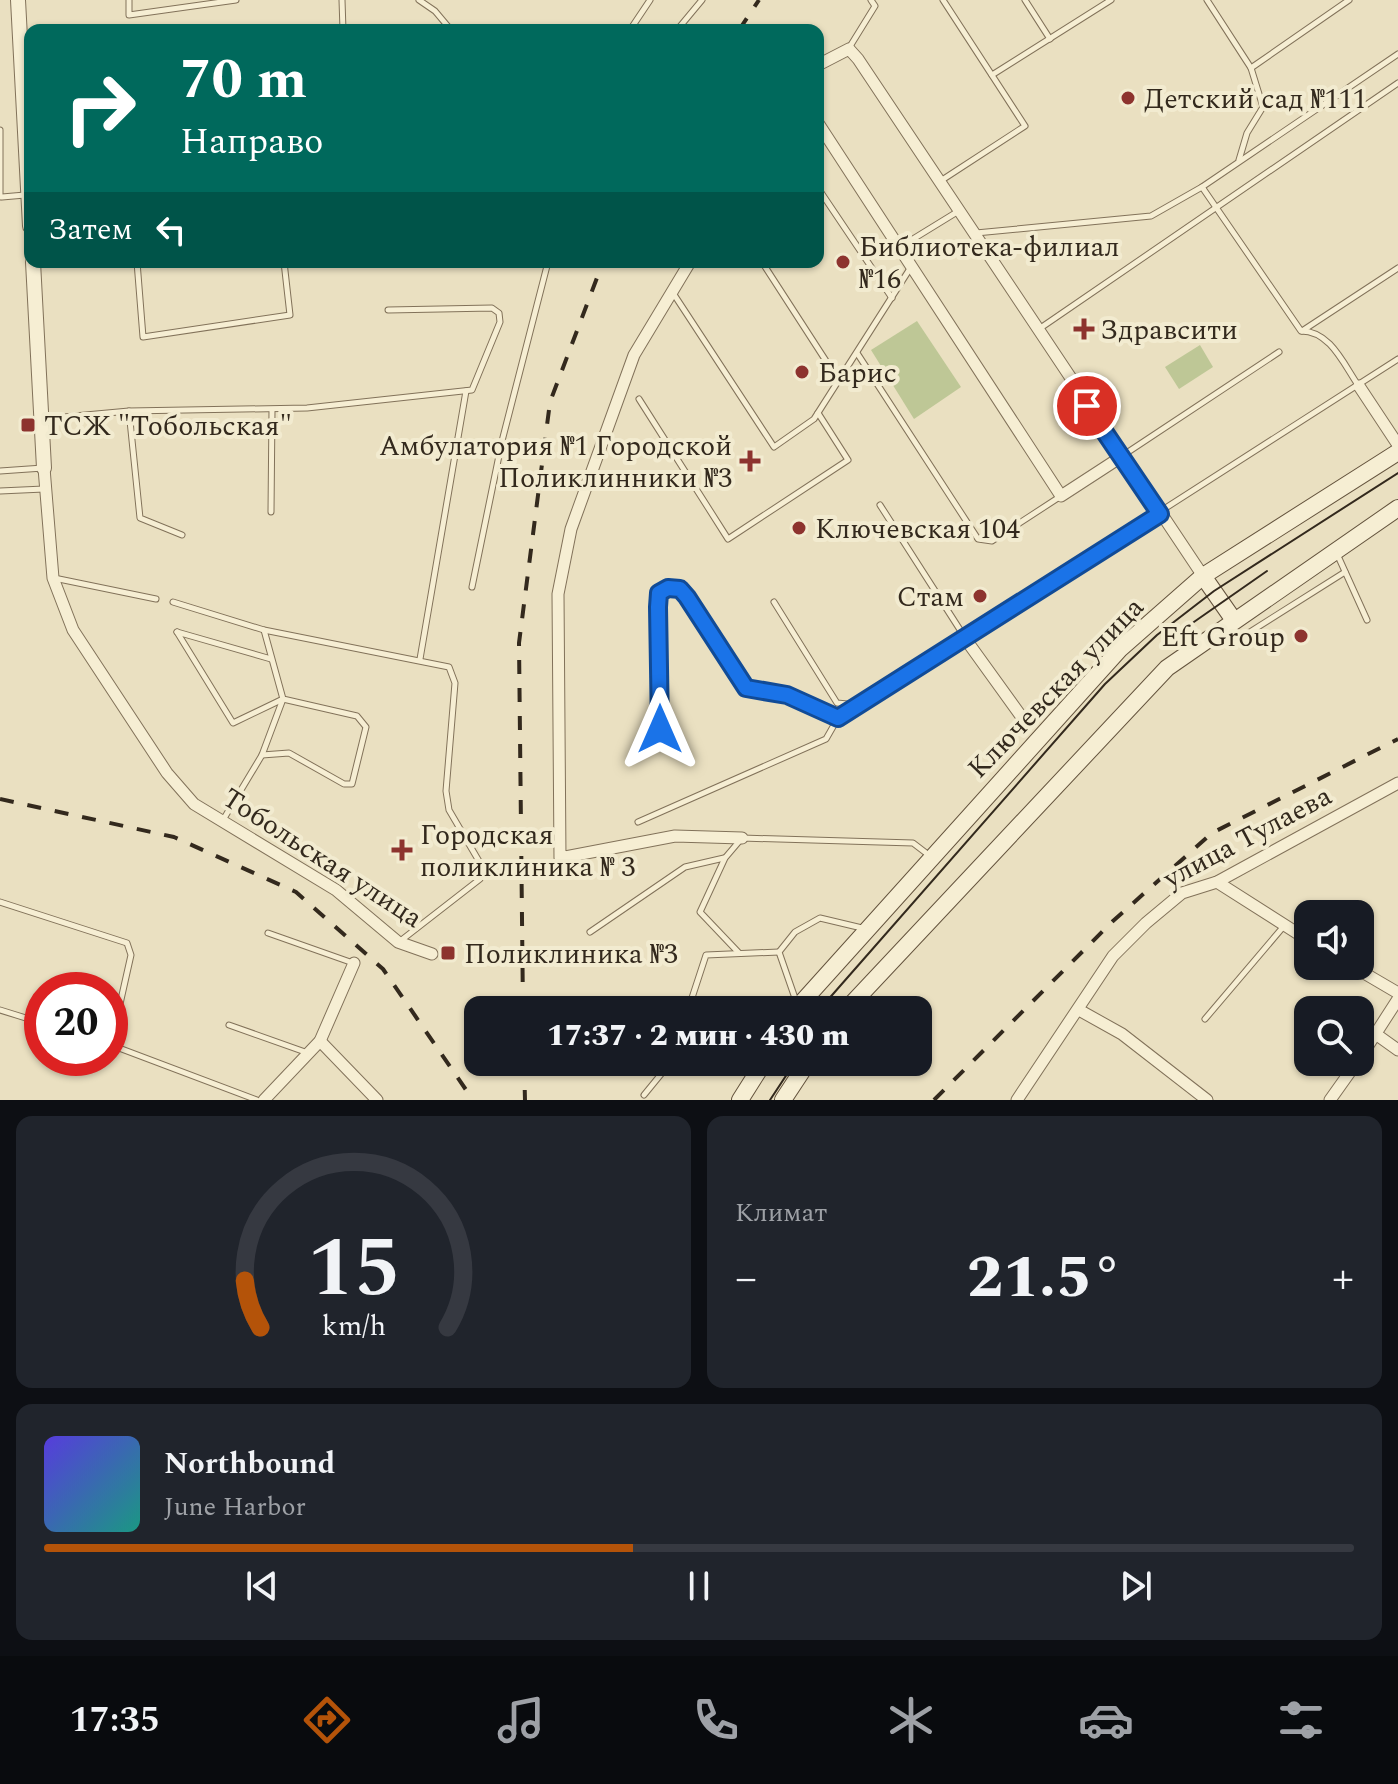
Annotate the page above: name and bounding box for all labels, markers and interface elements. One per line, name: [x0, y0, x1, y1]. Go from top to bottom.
text: 70 m: [180, 38, 307, 123]
icon: right: [48, 56, 152, 160]
place label: Детский сад №111: [1144, 78, 1366, 121]
marker: Детский сад №111: [1119, 89, 1137, 107]
text: Направо: [180, 115, 323, 170]
text: Затем: [48, 207, 133, 253]
icon: left: [149, 208, 193, 252]
place label: Библиотека-филиал №16: [859, 226, 1120, 301]
marker: Библиотека-филиал №16: [834, 253, 852, 271]
place label: Здравсити: [1100, 309, 1238, 352]
marker: Здравсити: [1075, 320, 1093, 338]
place label: Барис: [818, 352, 897, 395]
marker: Барис: [793, 363, 811, 381]
pin: [1053, 372, 1121, 440]
icon: arrive: [1065, 384, 1109, 428]
place label: ТСЖ "Тобольская": [44, 405, 292, 448]
marker: ТСЖ "Тобольская": [19, 416, 37, 434]
place label: Амбулатория №1 Городской Поликлинники №3: [379, 425, 732, 500]
marker: Амбулатория №1 Городской Поликлинники №3: [739, 450, 761, 472]
place label: Ключевская 104: [815, 508, 1020, 551]
marker: Ключевская 104: [790, 519, 808, 537]
place label: Стам: [897, 576, 964, 619]
street label: Ключевская улица: [958, 587, 1155, 789]
marker: Стам: [971, 587, 989, 605]
place label: Eft Group: [1161, 616, 1285, 659]
marker: Eft Group: [1292, 627, 1310, 645]
position arrow: [618, 687, 702, 771]
street label: улица Тулаева: [1155, 775, 1340, 900]
street label: Тобольская улица: [213, 777, 431, 940]
place label: Городская поликлиника № 3: [420, 814, 635, 889]
marker: Городская поликлиника № 3: [391, 839, 413, 861]
map controls: [1294, 900, 1374, 1076]
button: sound: [1294, 900, 1374, 980]
place label: Поликлиника №3: [464, 933, 678, 976]
marker: Поликлиника №3: [439, 944, 457, 962]
speed limit sign: 20: [24, 972, 128, 1076]
button: search: [1294, 996, 1374, 1076]
text: 17:37 · 2 мин · 430 m: [547, 1013, 849, 1059]
text: Климат: [735, 1193, 827, 1233]
text: 15: [307, 1206, 400, 1333]
text: 21.5°: [967, 1232, 1122, 1324]
text: −: [735, 1245, 757, 1312]
text: +: [1332, 1245, 1354, 1312]
text: km/h: [321, 1305, 386, 1348]
text: Northbound: [164, 1441, 335, 1487]
text: June Harbor: [164, 1487, 306, 1527]
icon: previous: [240, 1564, 284, 1608]
icon: pause: [677, 1564, 721, 1608]
icon: next: [1114, 1564, 1158, 1608]
icon: directions: [299, 1692, 355, 1748]
icon: music: [493, 1692, 549, 1748]
icon: phone: [688, 1692, 744, 1748]
icon: climate: [883, 1692, 939, 1748]
icon: car: [1078, 1692, 1134, 1748]
icon: filters: [1273, 1692, 1329, 1748]
text: 17:35: [69, 1693, 160, 1748]

